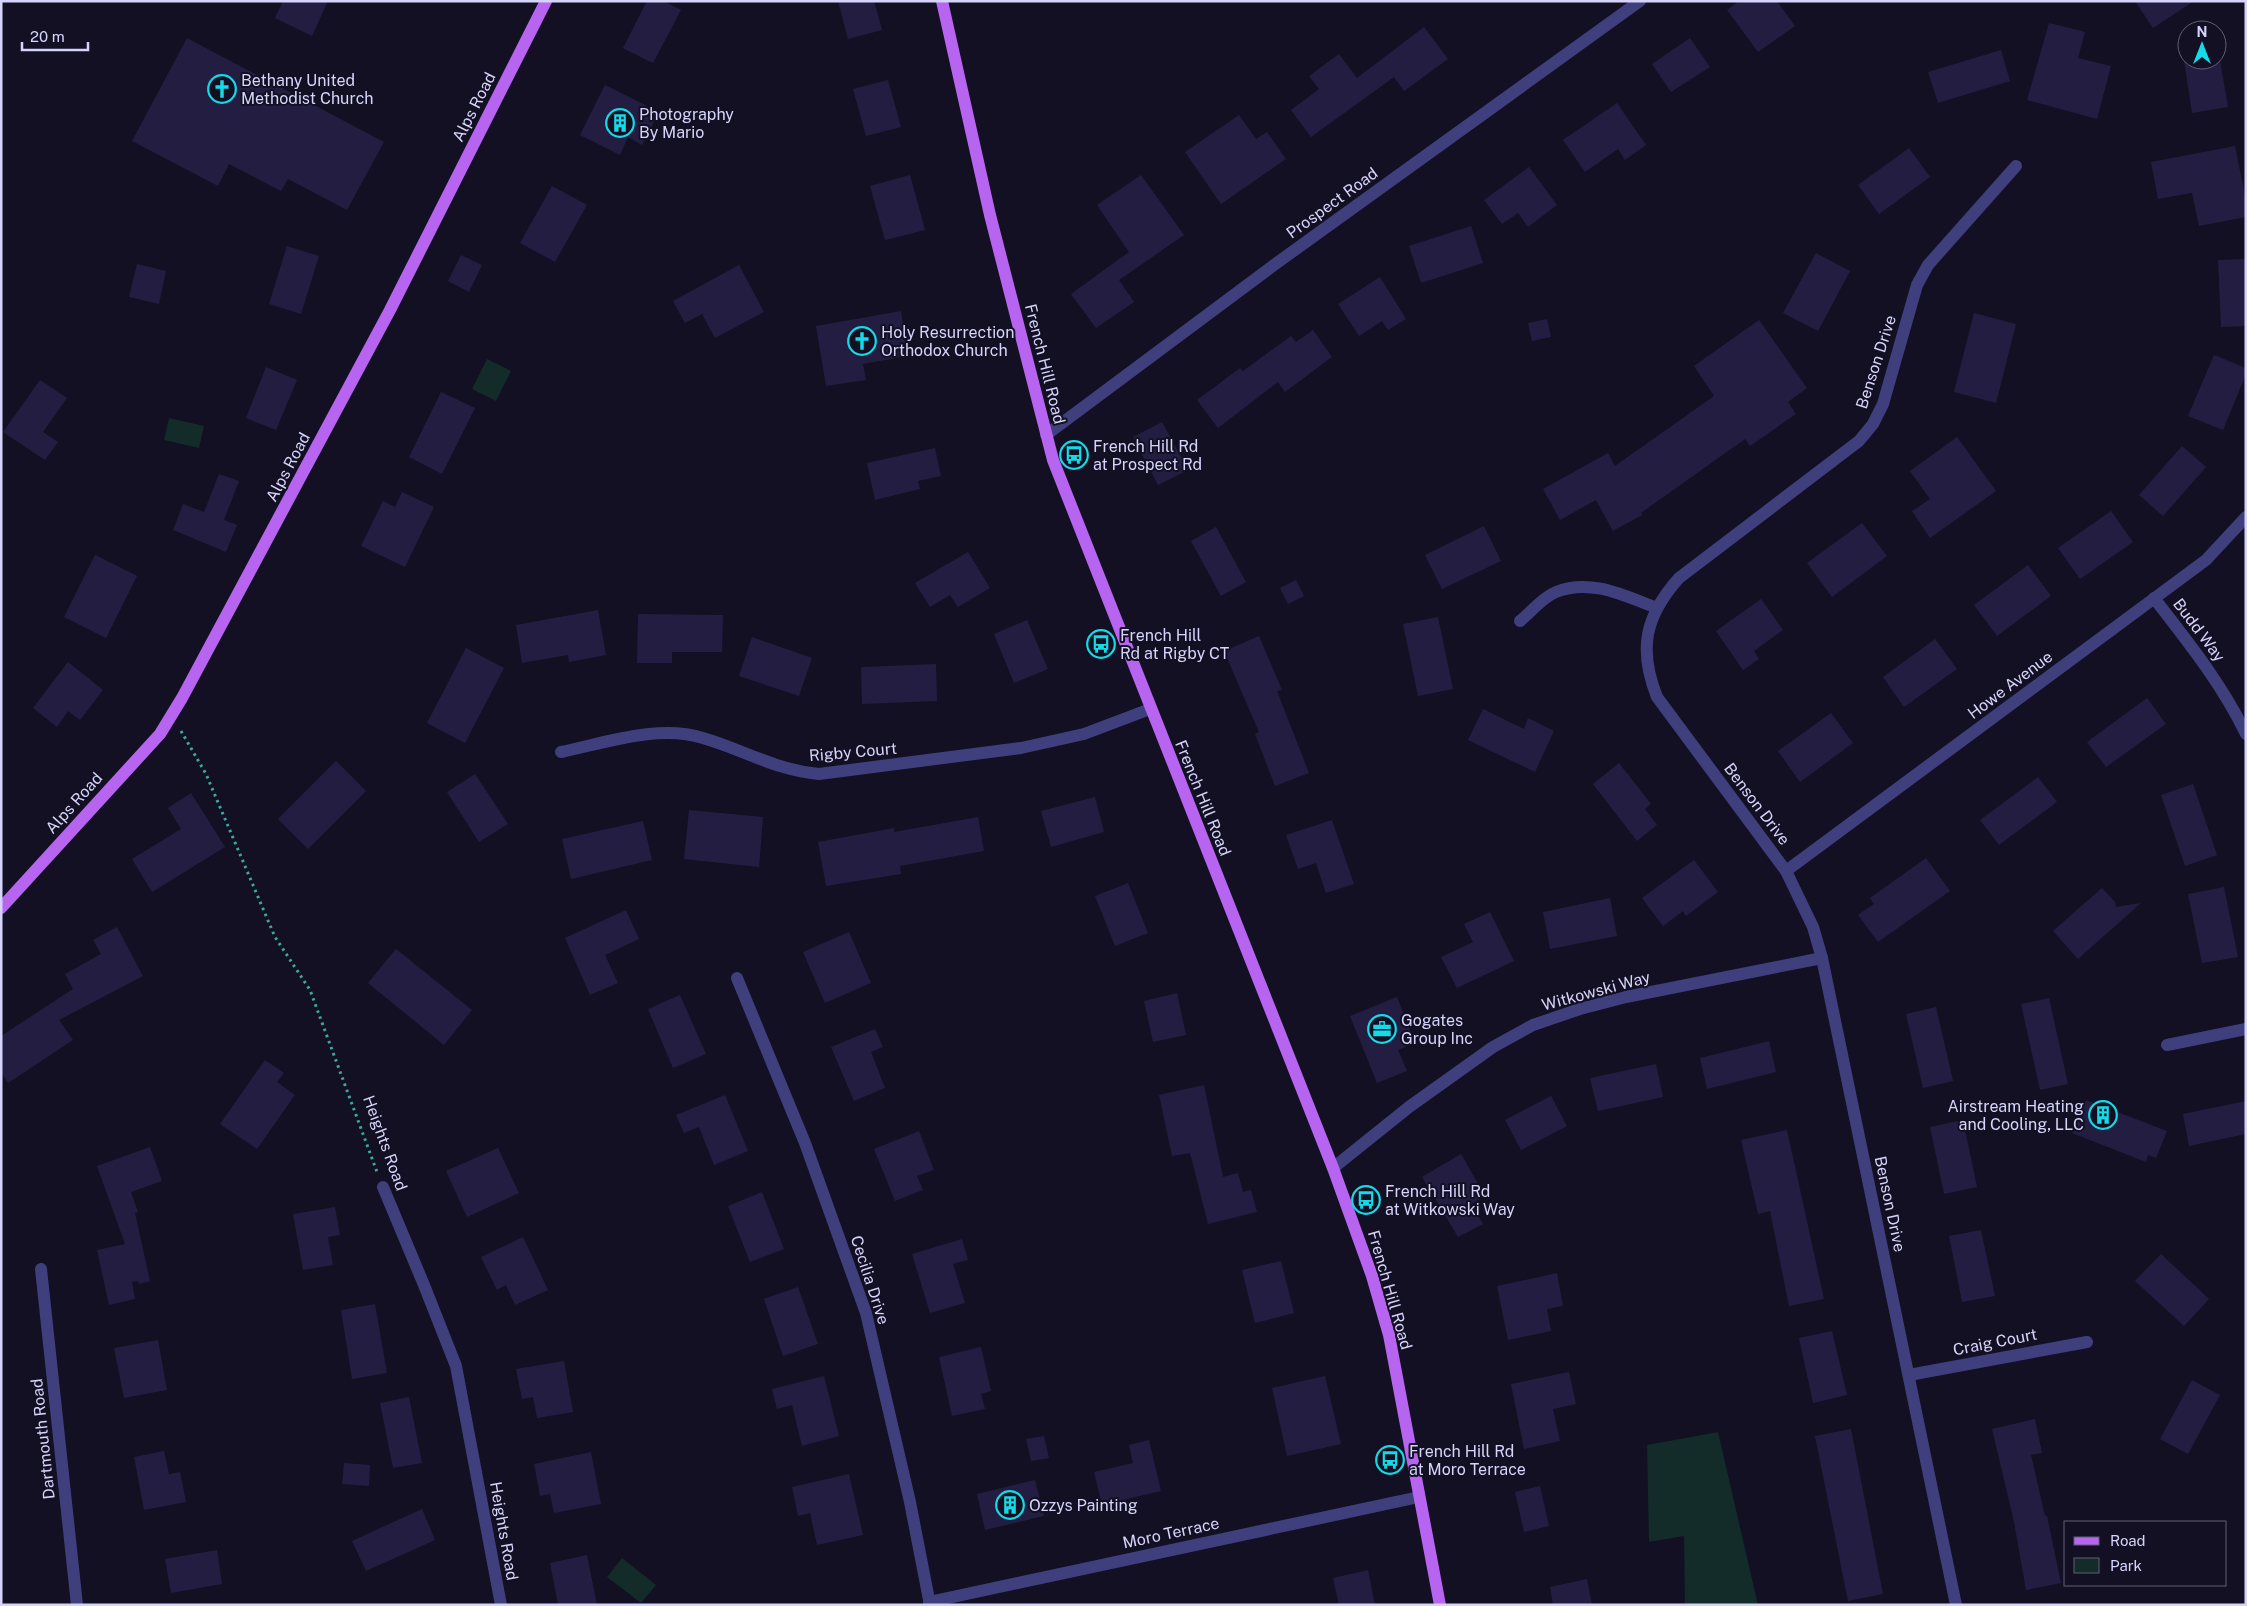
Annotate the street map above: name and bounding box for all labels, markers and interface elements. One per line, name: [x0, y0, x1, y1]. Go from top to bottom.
scale bar: [22, 20, 89, 52]
north arrow: [2177, 20, 2227, 70]
text: N: [2197, 24, 2207, 40]
text: 20 m: [30, 28, 65, 45]
street label: Alps Road: [448, 69, 500, 145]
place label: Bethany United Methodist Church: [241, 71, 373, 108]
church icon: Bethany United Methodist Church: [207, 74, 237, 104]
place label: Photography By Mario: [639, 105, 734, 142]
building icon: Photography By Mario: [605, 108, 635, 138]
street label: Prospect Road: [1283, 163, 1381, 243]
street label: French Hill Road: [1021, 302, 1069, 426]
street label: Benson Drive: [1852, 313, 1900, 411]
place label: Holy Resurrection Orthodox Church: [881, 323, 1014, 360]
church icon: Holy Resurrection Orthodox Church: [847, 326, 877, 356]
street label: Alps Road: [262, 429, 314, 505]
place label: French Hill Rd at Prospect Rd: [1093, 437, 1202, 474]
bus stop icon: French Hill Rd at Prospect Rd: [1059, 440, 1089, 470]
street label: Budd Way: [2169, 595, 2229, 666]
place label: French Hill Rd at Rigby CT: [1120, 626, 1230, 663]
bus stop icon: French Hill Rd at Rigby CT: [1086, 629, 1116, 659]
street label: Howe Avenue: [1964, 647, 2056, 723]
street label: French Hill Road: [1171, 737, 1235, 859]
street label: Rigby Court: [808, 739, 898, 765]
street label: Benson Drive: [1720, 759, 1794, 849]
street label: Alps Road: [42, 769, 106, 837]
street label: Witkowski Way: [1540, 967, 1653, 1015]
place label: Gogates Group Inc: [1401, 1011, 1473, 1048]
office icon: Gogates Group Inc: [1367, 1014, 1397, 1044]
street label: Heights Road: [359, 1093, 411, 1193]
place label: Airstream Heating and Cooling, LLC: [1947, 1097, 2084, 1134]
building icon: Airstream Heating and Cooling, LLC: [2088, 1100, 2118, 1130]
street label: Benson Drive: [1871, 1154, 1909, 1254]
place label: French Hill Rd at Witkowski Way: [1385, 1182, 1515, 1219]
bus stop icon: French Hill Rd at Witkowski Way: [1351, 1185, 1381, 1215]
street label: French Hill Road: [1364, 1228, 1416, 1352]
street label: Cecilia Drive: [847, 1233, 893, 1327]
street label: Craig Court: [1951, 1325, 2039, 1359]
street label: Dartmouth Road: [27, 1378, 59, 1500]
place label: French Hill Rd at Moro Terrace: [1409, 1442, 1526, 1479]
bus stop icon: French Hill Rd at Moro Terrace: [1375, 1445, 1405, 1475]
street label: Heights Road: [486, 1480, 522, 1582]
building icon: Ozzys Painting: [995, 1490, 1025, 1520]
place label: Ozzys Painting: [1029, 1496, 1138, 1515]
street label: Moro Terrace: [1121, 1513, 1221, 1553]
legend: [2064, 1521, 2227, 1586]
text: Road: [2110, 1532, 2146, 1549]
text: Park: [2110, 1557, 2142, 1574]

